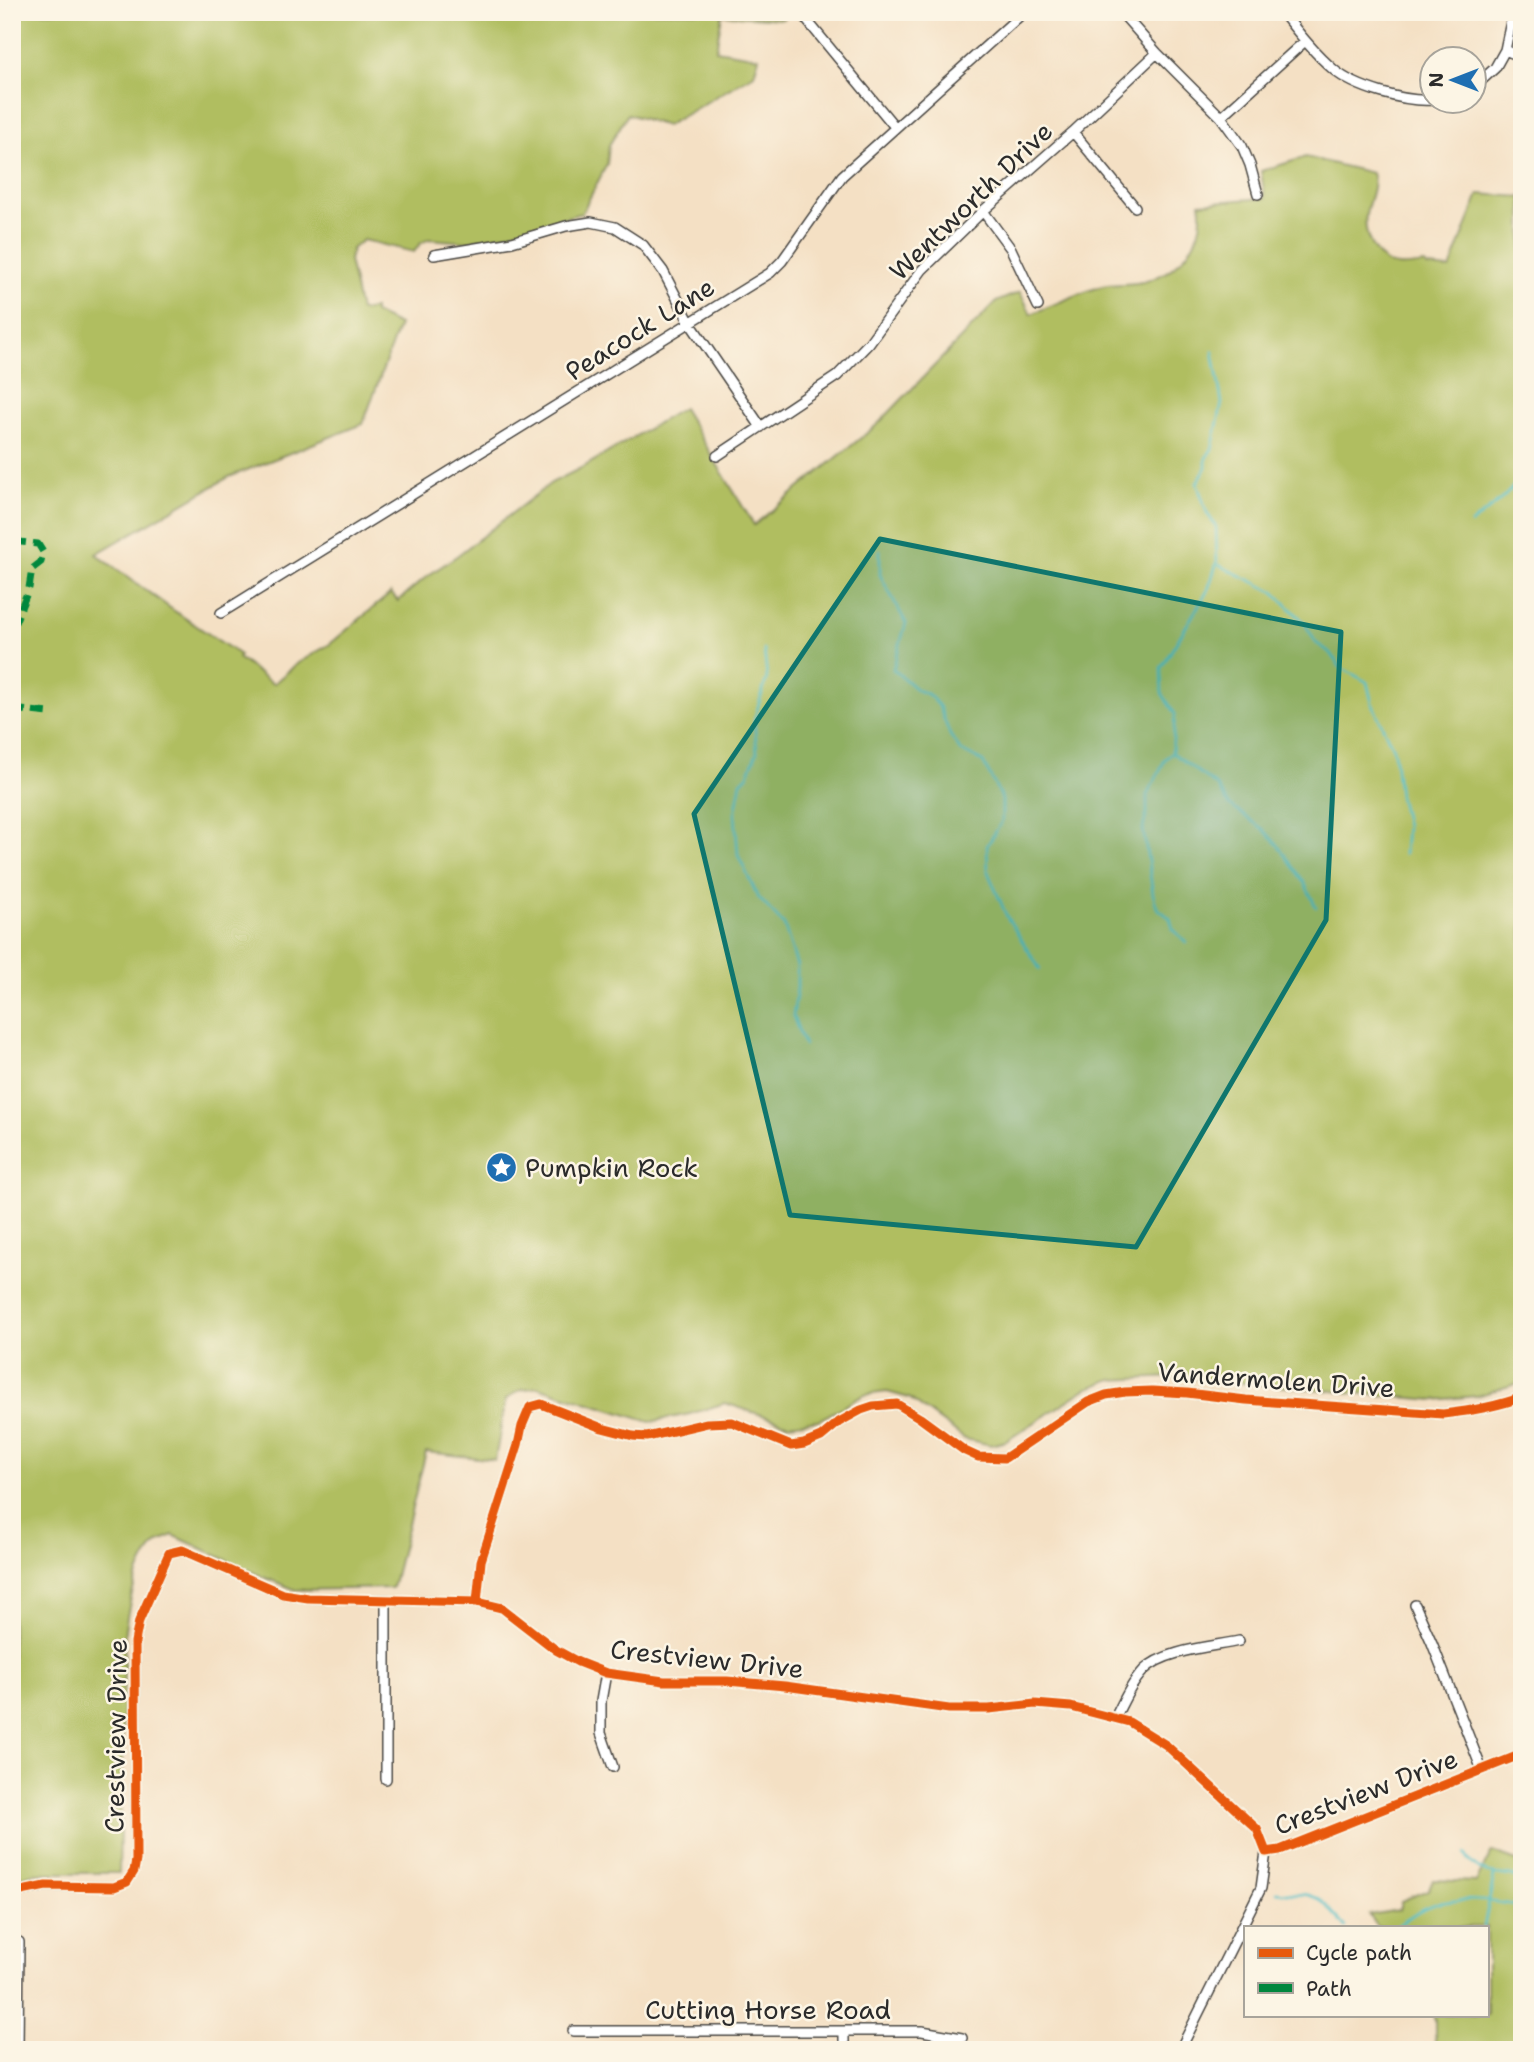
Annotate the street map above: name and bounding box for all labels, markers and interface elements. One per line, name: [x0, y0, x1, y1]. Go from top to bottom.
north arrow: [1418, 46, 1488, 116]
text: N: [1424, 72, 1449, 88]
street label: Wentworth Drive: [881, 114, 1060, 288]
street label: Peacock Lane: [558, 269, 721, 388]
place label: Pumpkin Rock: [525, 1150, 698, 1185]
place icon: Pumpkin Rock: [485, 1151, 519, 1185]
street label: Vandermolen Drive: [1156, 1354, 1396, 1405]
street label: Crestview Drive: [609, 1631, 805, 1686]
street label: Crestview Drive: [96, 1639, 135, 1833]
street label: Crestview Drive: [1269, 1740, 1463, 1843]
legend: [1244, 1926, 1488, 2016]
text: Cycle path: [1306, 1939, 1412, 1967]
text: Path: [1306, 1975, 1352, 2003]
street label: Cutting Horse Road: [645, 1992, 891, 2027]

